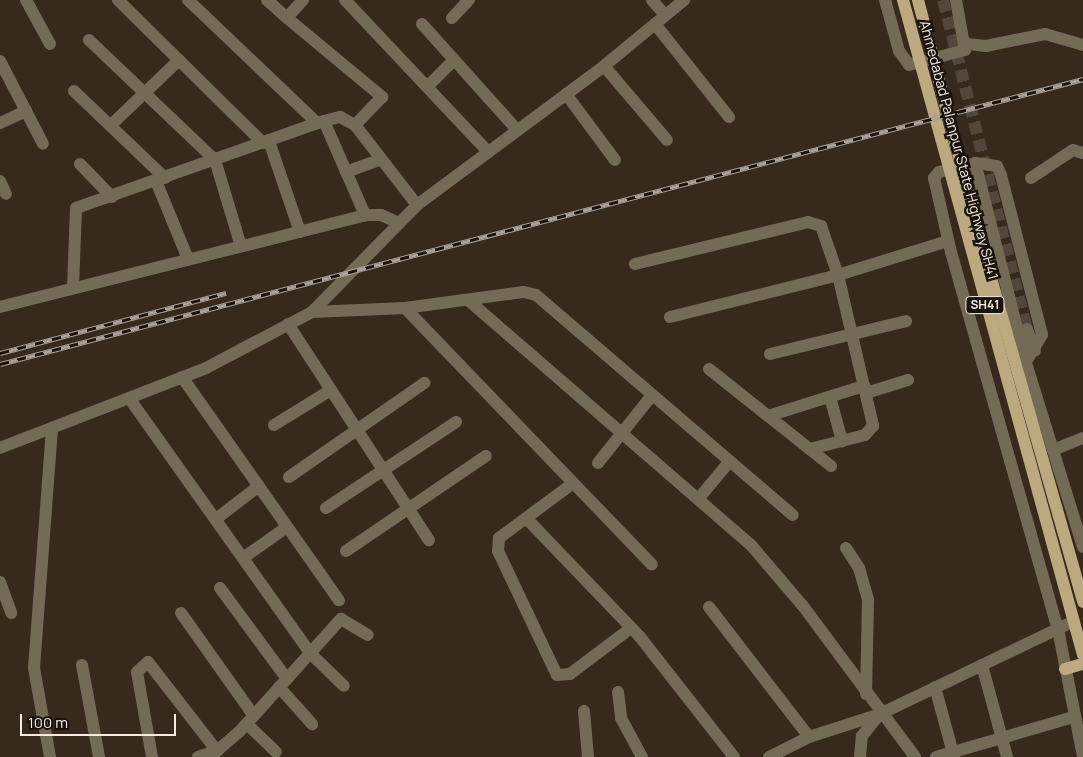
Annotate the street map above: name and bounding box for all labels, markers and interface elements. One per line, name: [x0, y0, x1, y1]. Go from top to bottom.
street label: Ahmedabad Palanpur State Highway SH41: [916, 19, 1002, 281]
road number: SH41: [965, 296, 1005, 314]
scale bar: [22, 704, 179, 736]
text: 100 m: [28, 712, 68, 733]

